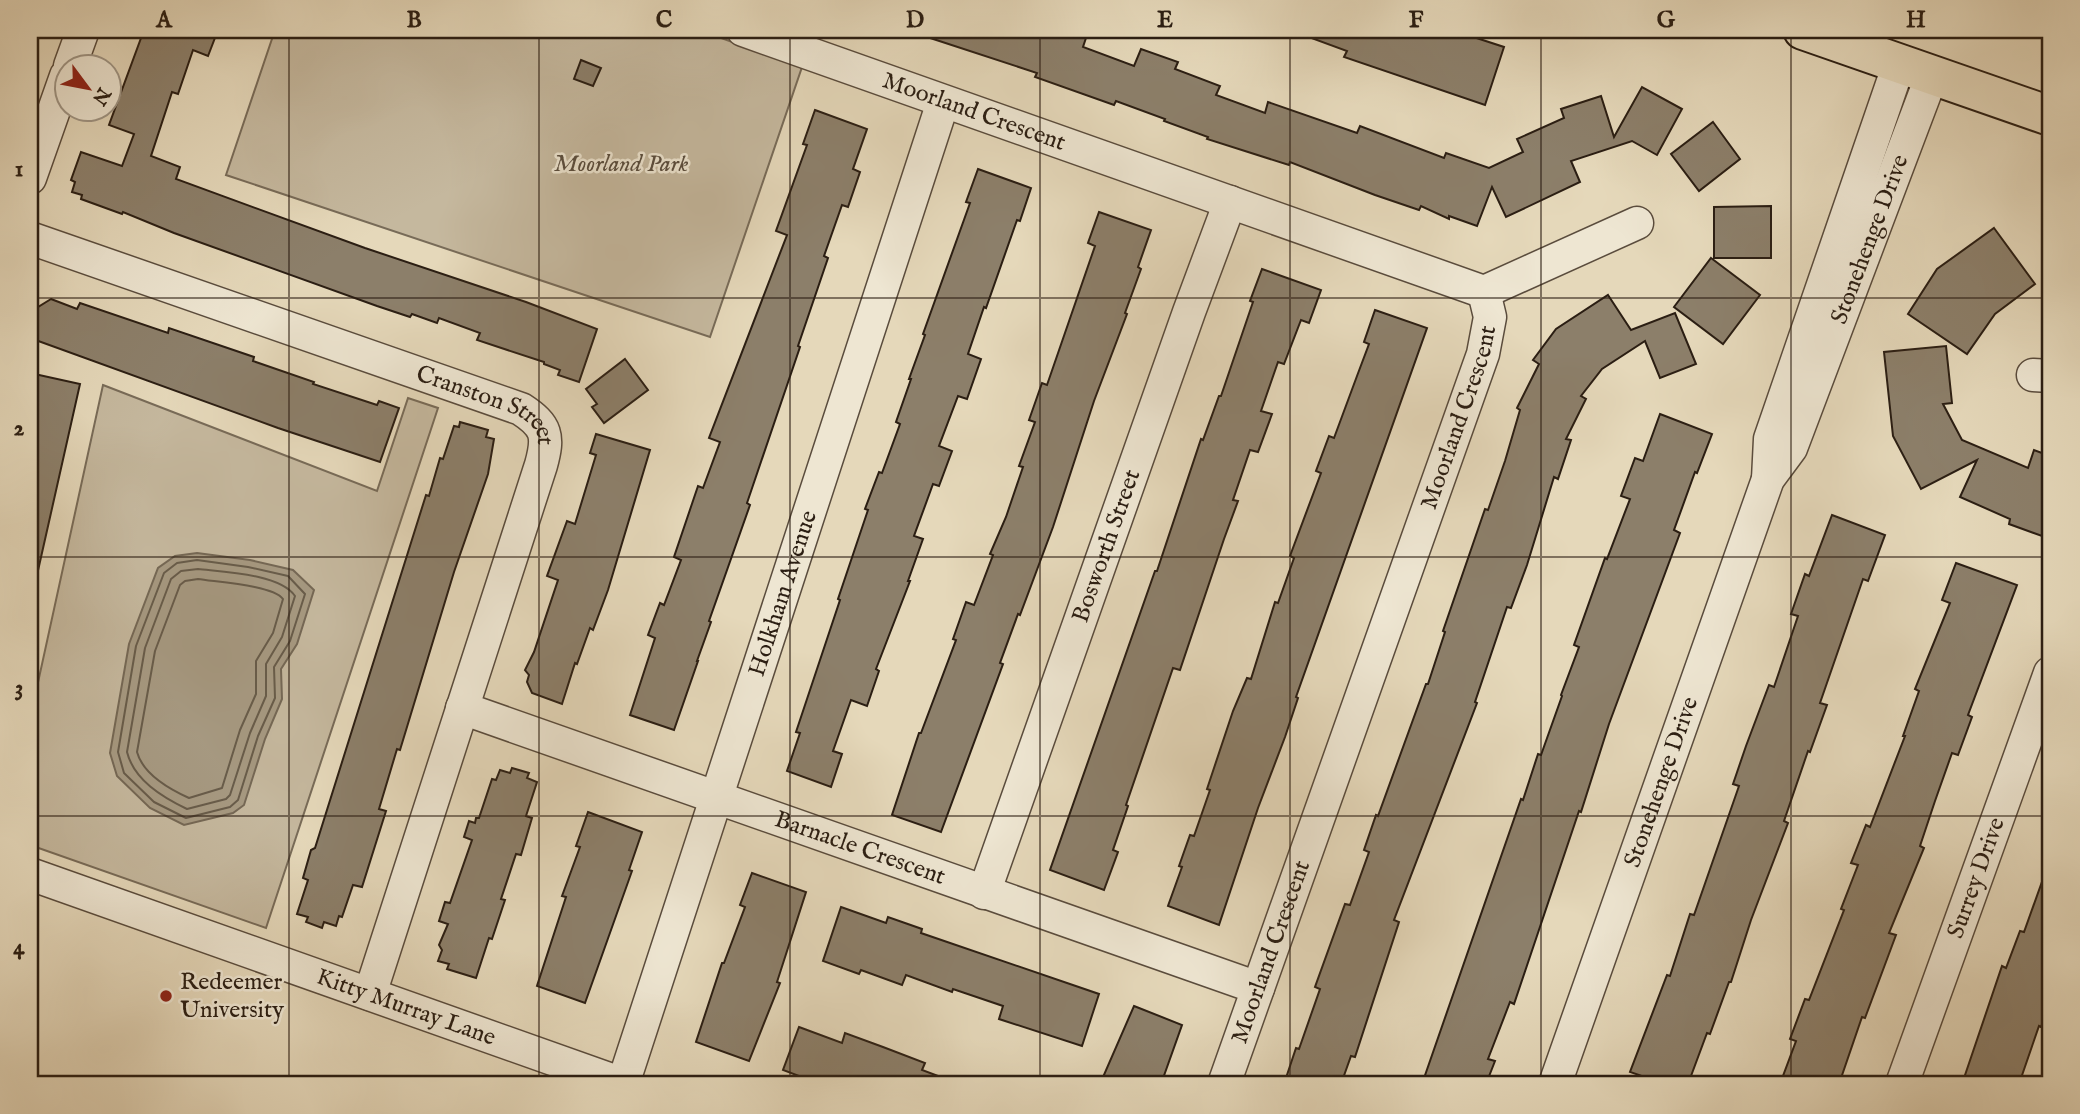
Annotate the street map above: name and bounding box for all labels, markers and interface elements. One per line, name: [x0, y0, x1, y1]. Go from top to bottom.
text: A: [155, 6, 173, 35]
text: B: [406, 6, 422, 35]
text: C: [656, 6, 673, 35]
text: D: [906, 6, 924, 35]
text: E: [1157, 6, 1173, 35]
text: F: [1409, 6, 1424, 35]
text: G: [1657, 6, 1676, 35]
text: H: [1906, 6, 1926, 35]
north arrow: [52, 52, 122, 122]
street label: Moorland Crescent: [878, 65, 1070, 158]
text: N: [86, 82, 116, 110]
park label: Moorland Park: [554, 149, 689, 180]
street label: Stonehenge Drive: [1824, 150, 1916, 329]
text: 1: [15, 155, 23, 184]
street label: Moorland Crescent: [1414, 323, 1504, 514]
street label: Cranston Street: [412, 358, 561, 445]
text: 2: [14, 414, 25, 443]
street label: Bosworth Street: [1065, 465, 1148, 627]
street label: Holkham Avenue: [741, 506, 824, 680]
text: 3: [15, 674, 23, 703]
street label: Stonehenge Drive: [1617, 693, 1706, 872]
street label: Barnacle Crescent: [771, 804, 950, 892]
street label: Surrey Drive: [1940, 813, 2012, 943]
street label: Moorland Crescent: [1224, 856, 1318, 1048]
text: 4: [13, 933, 25, 962]
street label: Kitty Murray Lane: [312, 961, 500, 1053]
place label: Redeemer University: [180, 967, 284, 1026]
marker: Redeemer University: [158, 988, 174, 1004]

